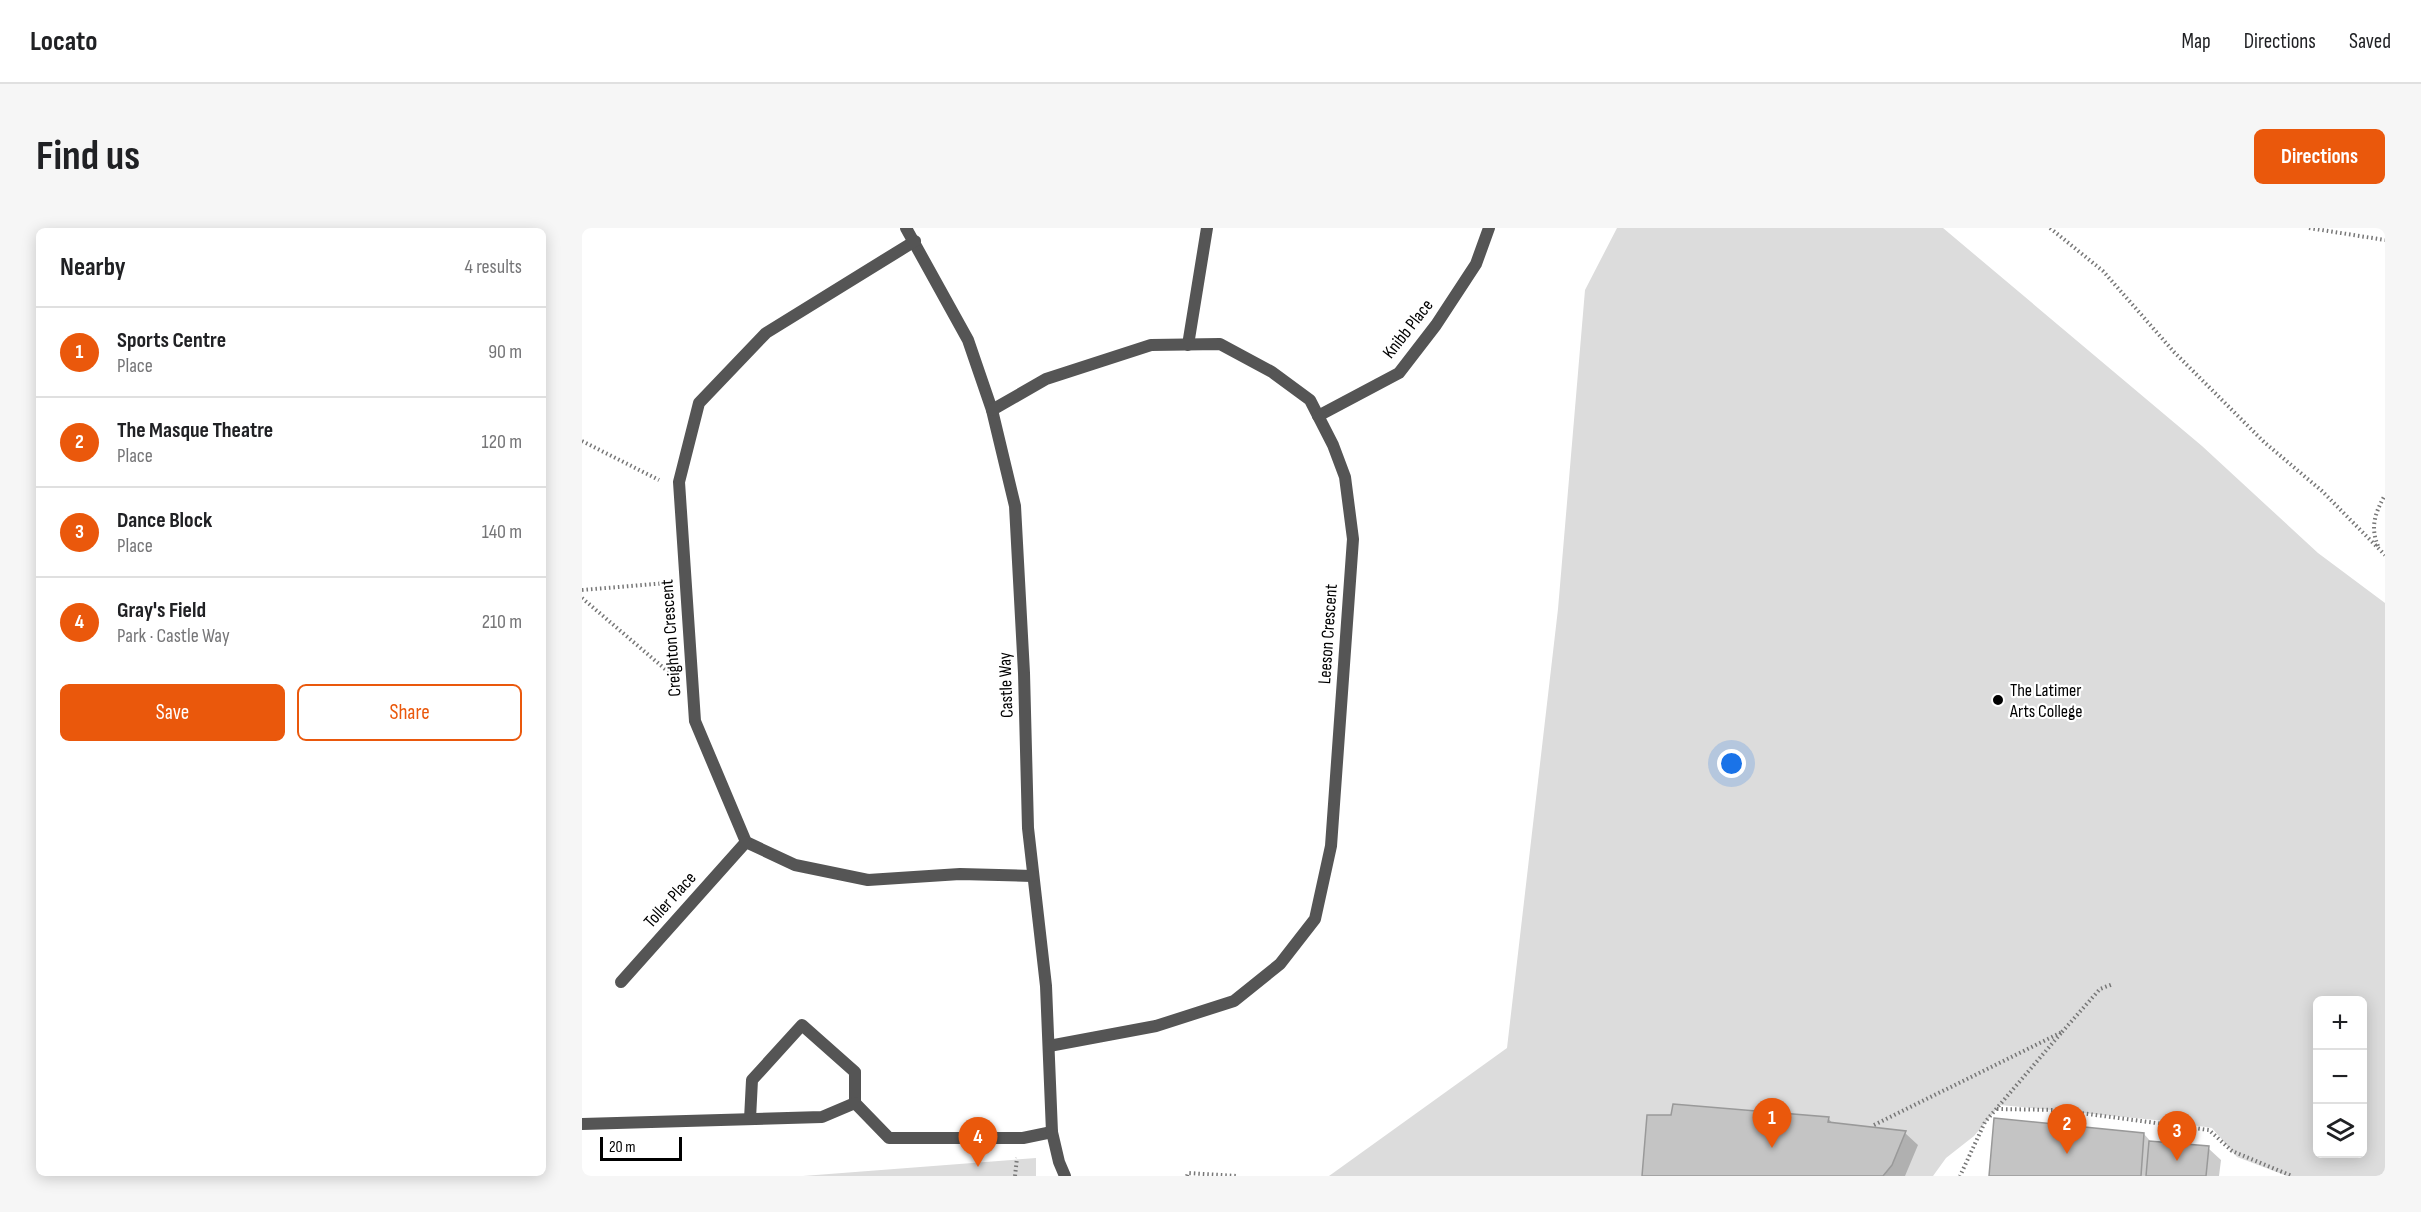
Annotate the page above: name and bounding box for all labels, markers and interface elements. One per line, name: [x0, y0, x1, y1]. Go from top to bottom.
text: Locato: [30, 25, 97, 58]
text: Map: [2181, 29, 2211, 54]
text: Directions: [2244, 29, 2316, 54]
text: Saved: [2349, 29, 2391, 54]
button: Directions: [2254, 129, 2385, 184]
text: Find us: [36, 131, 140, 182]
text: Nearby: [60, 252, 126, 283]
text: 4 results: [465, 255, 522, 279]
street label: Knibb Place: [1378, 295, 1438, 363]
text: Sports Centre: [117, 327, 226, 354]
text: 1: [76, 340, 83, 364]
text: 90 m: [488, 340, 522, 364]
text: Place: [117, 354, 153, 378]
text: The Masque Theatre: [117, 417, 273, 444]
text: 2: [75, 430, 84, 454]
text: 120 m: [482, 430, 522, 454]
text: Place: [117, 444, 153, 468]
text: Dance Block: [117, 507, 212, 534]
text: 3: [75, 520, 84, 544]
text: 140 m: [482, 520, 522, 544]
text: Place: [117, 534, 153, 558]
street label: Creighton Crescent: [656, 578, 686, 697]
street label: Leeson Crescent: [1314, 583, 1342, 685]
text: Gray's Field: [117, 597, 206, 624]
text: 4: [75, 610, 84, 634]
text: 210 m: [482, 610, 522, 634]
text: Park · Castle Way: [117, 624, 230, 648]
street label: Castle Way: [994, 652, 1018, 718]
place label: The Latimer Arts College: [2009, 680, 2082, 722]
button: Save: [60, 684, 285, 741]
button: Share: [297, 684, 522, 741]
marker: The Latimer Arts College: [1991, 693, 2005, 707]
your location: [1717, 749, 1746, 778]
street label: Toller Place: [640, 868, 700, 932]
map controls: [2313, 996, 2367, 1158]
button: +: [2313, 996, 2367, 1050]
button: −: [2313, 1050, 2367, 1104]
pin: 1: [1752, 1098, 1792, 1148]
pin: 2: [2048, 1104, 2086, 1154]
button: layers: [2313, 1104, 2367, 1158]
pin: 3: [2158, 1112, 2196, 1161]
pin: 4: [958, 1118, 998, 1167]
scale bar: [600, 1134, 682, 1162]
text: 20 m: [609, 1138, 636, 1157]

